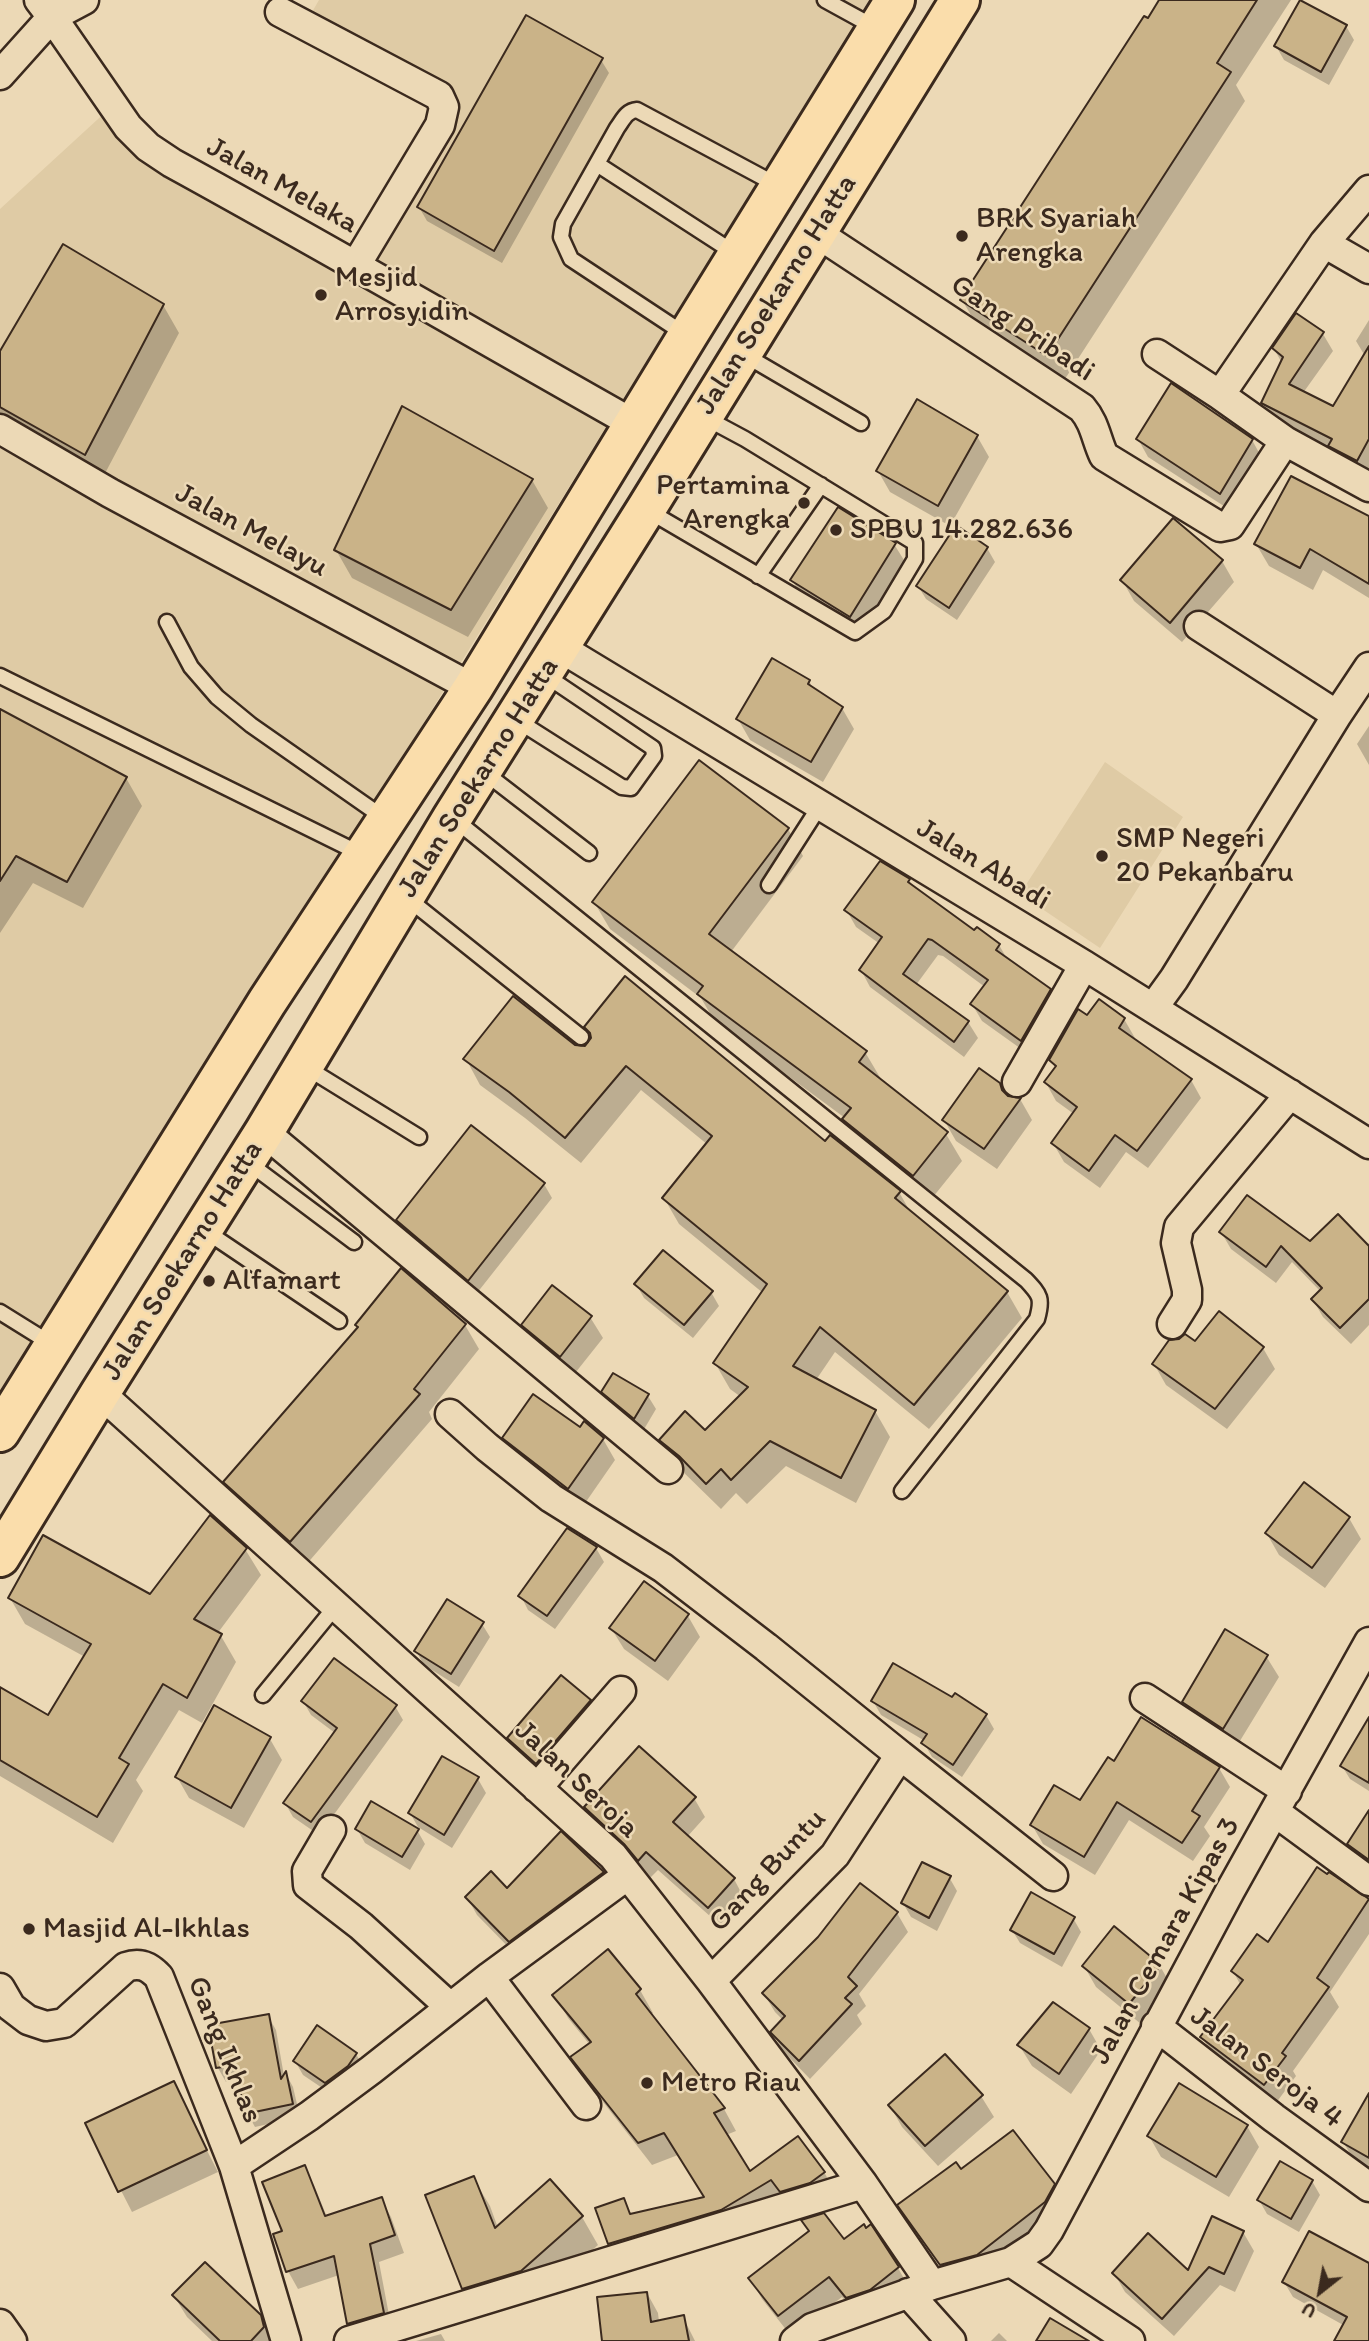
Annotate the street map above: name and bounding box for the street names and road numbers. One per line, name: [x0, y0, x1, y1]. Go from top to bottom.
street label: Jalan Melaka: [200, 130, 364, 242]
street label: Jalan Soekarno Hatta: [689, 168, 865, 422]
street label: Gang Pribadi: [943, 268, 1101, 390]
street label: Jalan Melayu: [169, 476, 333, 586]
street label: Jalan Soekarno Hatta: [391, 651, 567, 905]
street label: Jalan Abadi: [910, 811, 1056, 919]
street label: Jalan Soekarno Hatta: [95, 1134, 271, 1388]
street label: Jalan Seroja: [506, 1713, 646, 1847]
street label: Gang Buntu: [702, 1802, 834, 1940]
street label: Jalan Cemara Kipas 3: [1083, 1811, 1249, 2071]
street label: Gang Ikhlas: [178, 1972, 270, 2128]
street label: Jalan Seroja 4: [1183, 1999, 1349, 2137]

